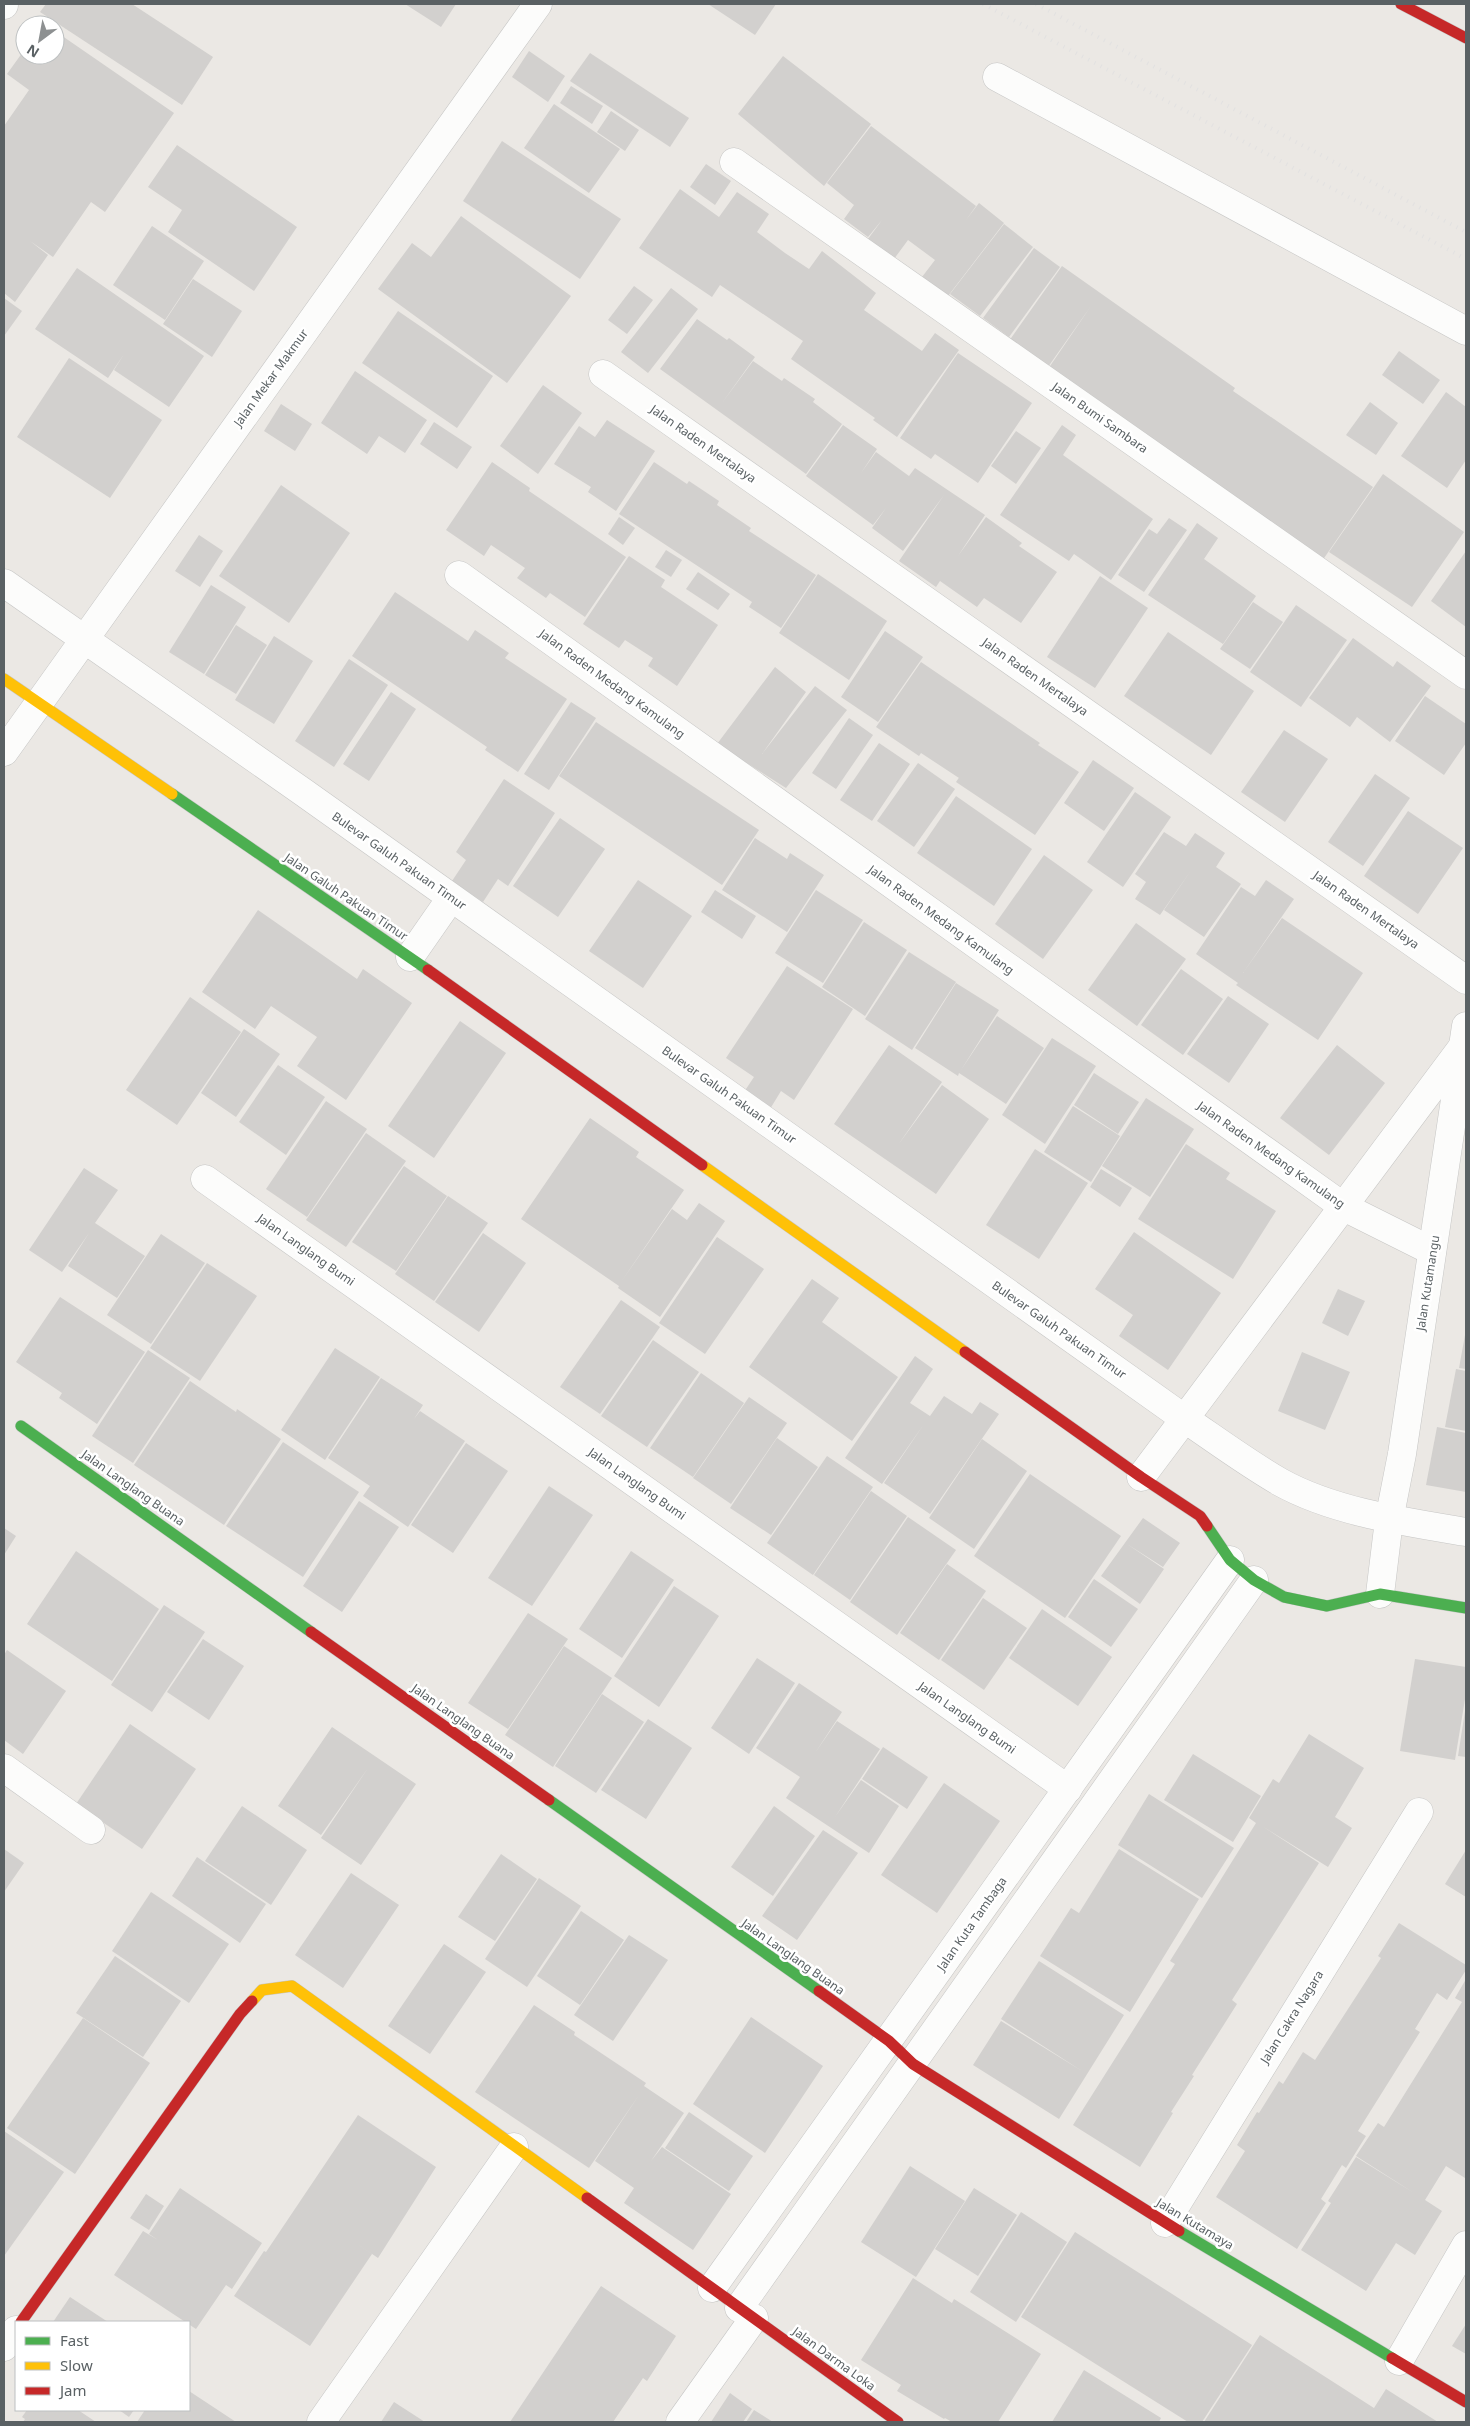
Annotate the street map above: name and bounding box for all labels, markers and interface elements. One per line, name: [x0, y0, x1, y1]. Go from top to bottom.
north arrow: [15, 15, 65, 65]
text: N: [23, 40, 43, 63]
street label: Jalan Mekar Makmur: [229, 325, 312, 431]
street label: Jalan Bumi Sambara: [1048, 378, 1151, 457]
street label: Jalan Raden Mertalaya: [646, 400, 760, 487]
street label: Jalan Raden Medang Kamulang: [535, 624, 689, 742]
street label: Jalan Raden Mertalaya: [978, 633, 1092, 720]
street label: Bulevar Galuh Pakuan Timur: [329, 808, 470, 914]
street label: Jalan Galuh Pakuan Timur: [280, 848, 411, 944]
street label: Jalan Raden Medang Kamulang: [864, 860, 1018, 978]
street label: Jalan Raden Mertalaya: [1309, 866, 1423, 953]
street label: Bulevar Galuh Pakuan Timur: [659, 1042, 800, 1148]
street label: Jalan Raden Medang Kamulang: [1193, 1096, 1348, 1212]
street label: Jalan Langlang Bumi: [253, 1209, 358, 1290]
street label: Jalan Kutamangu: [1411, 1234, 1443, 1333]
street label: Bulevar Galuh Pakuan Timur: [989, 1277, 1130, 1383]
street label: Jalan Langlang Bumi: [584, 1443, 689, 1524]
street label: Jalan Langlang Buana: [78, 1445, 188, 1530]
street label: Jalan Langlang Bumi: [914, 1677, 1019, 1758]
street label: Jalan Langlang Buana: [408, 1679, 518, 1764]
street label: Jalan Kuta Tambaga: [932, 1873, 1010, 1975]
street label: Jalan Langlang Buana: [738, 1914, 848, 1999]
street label: Jalan Cakra Nagara: [1255, 1967, 1327, 2067]
street label: Jalan Kutamaya: [1153, 2193, 1237, 2253]
legend: [15, 2321, 190, 2411]
street label: Jalan Darma Loka: [789, 2322, 879, 2394]
text: Fast: [60, 2330, 89, 2350]
text: Slow: [60, 2355, 93, 2375]
text: Jam: [58, 2380, 87, 2400]

